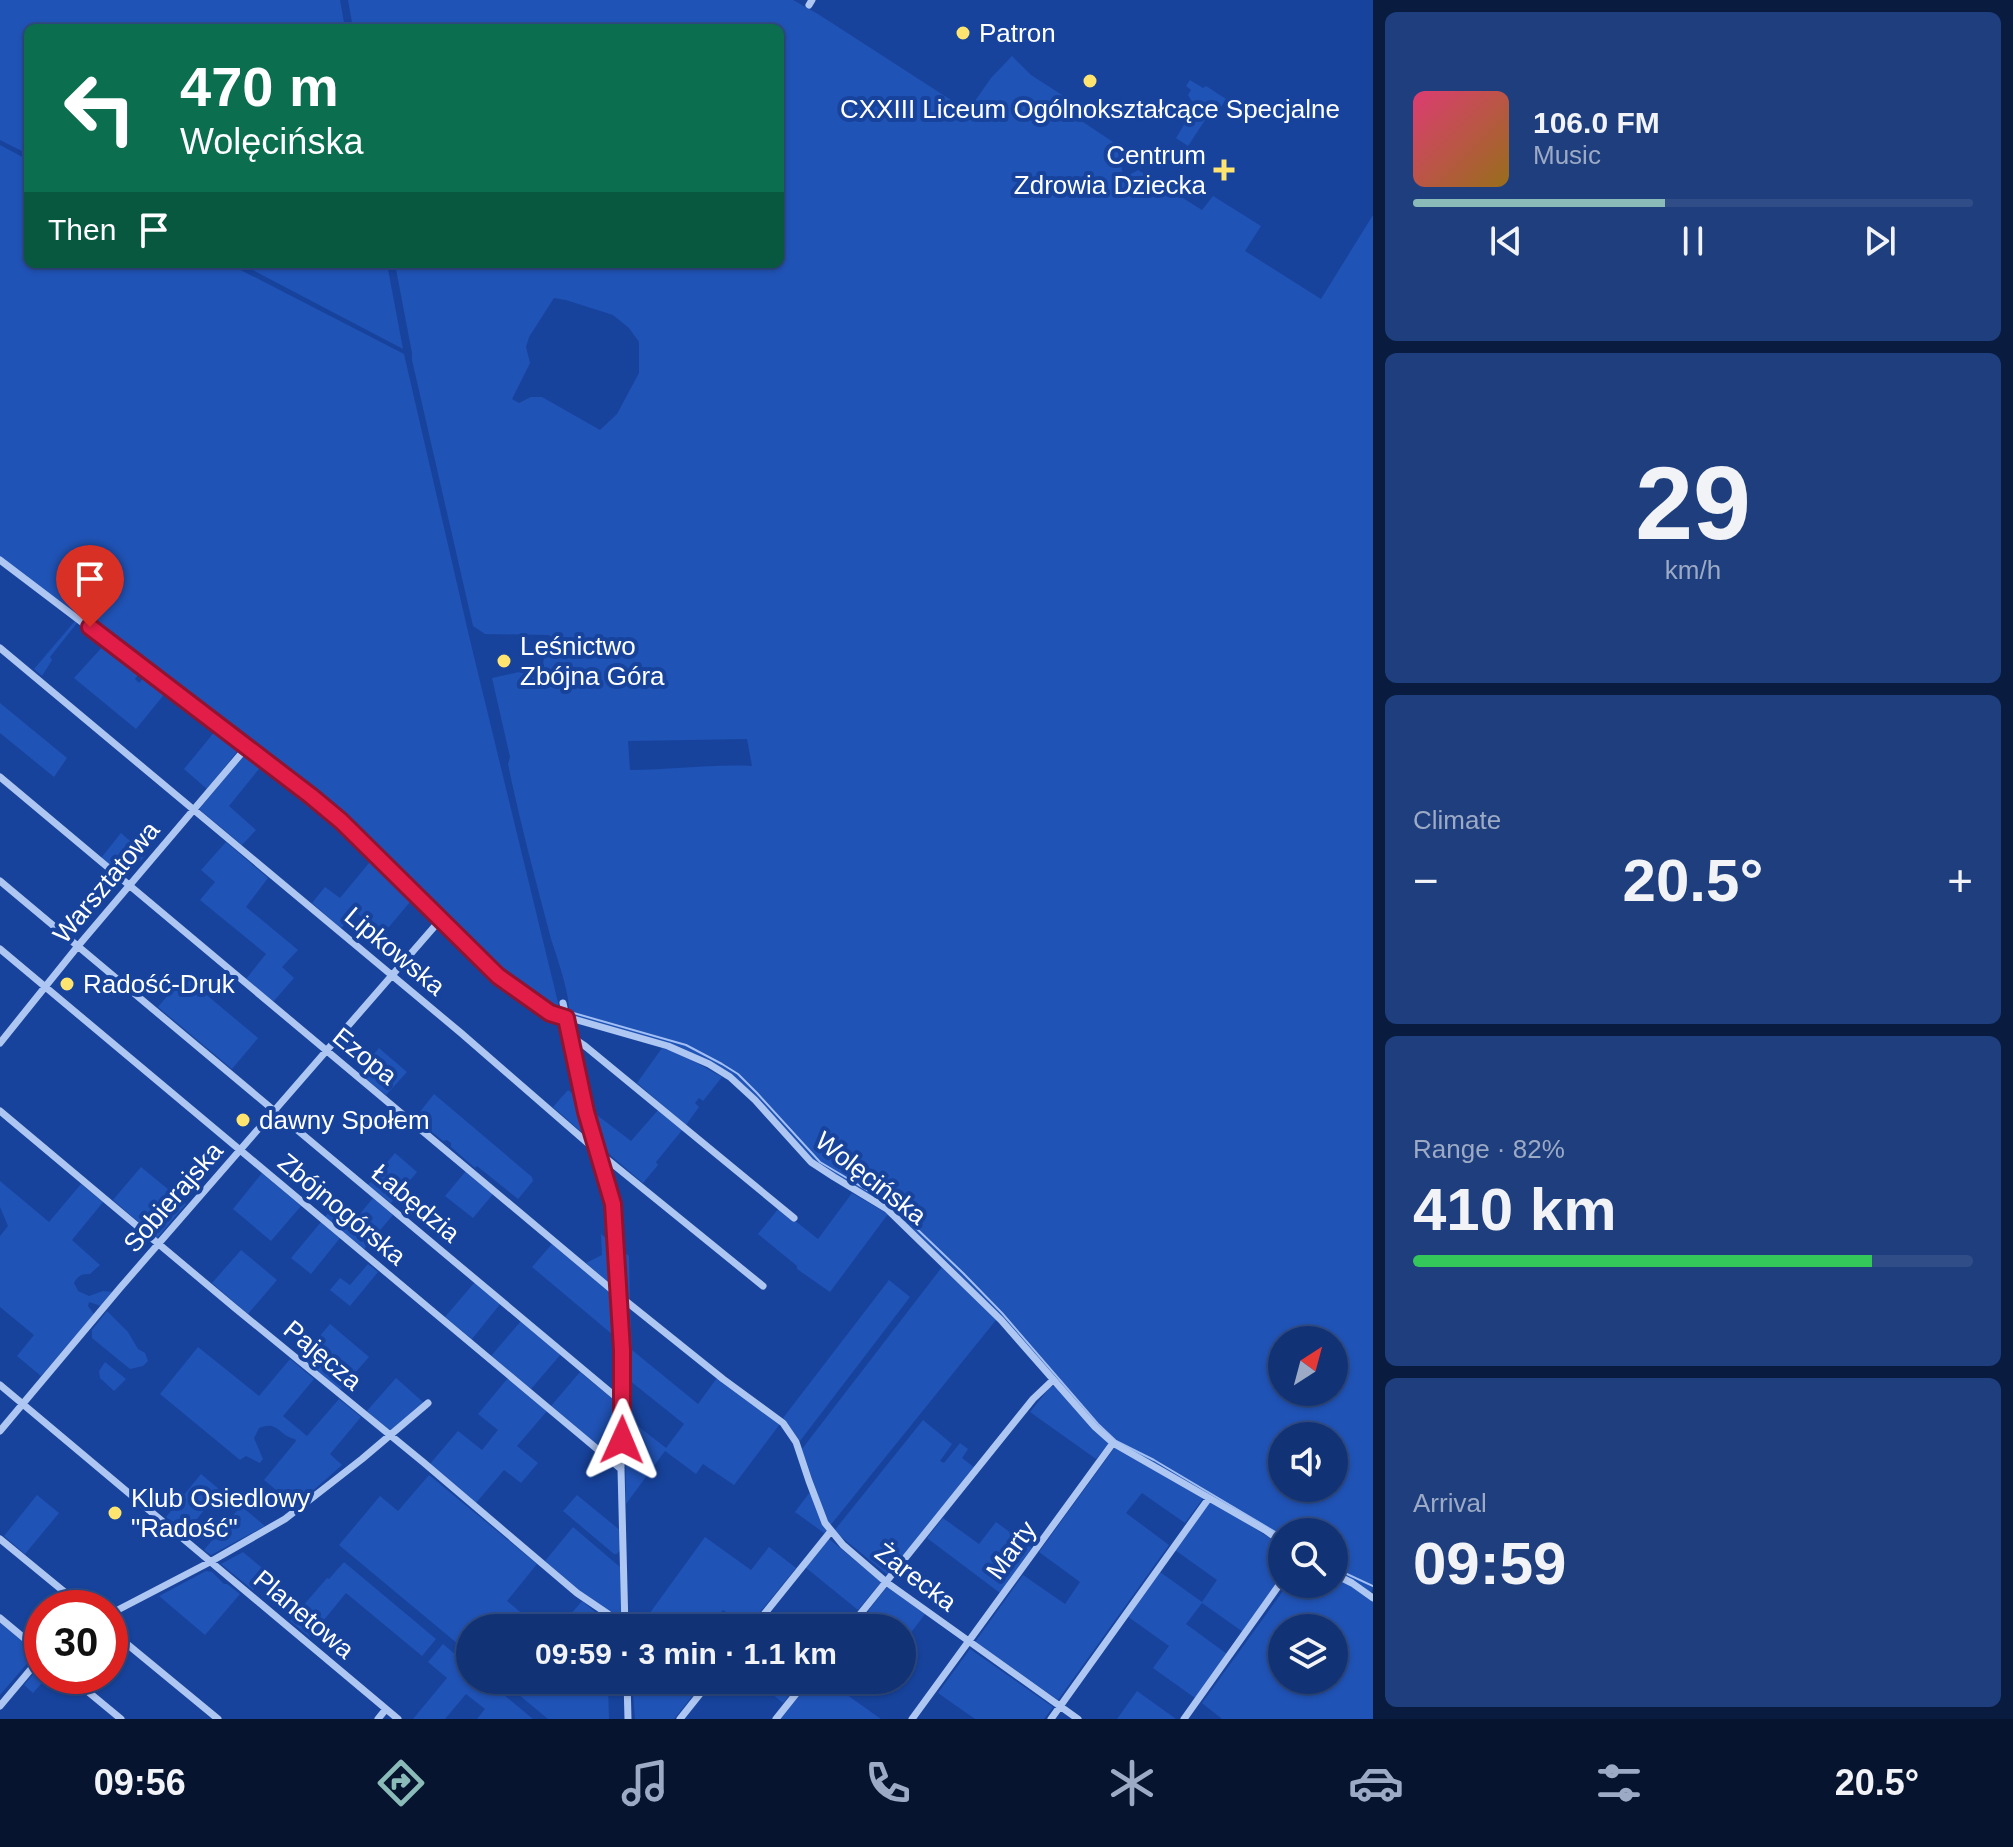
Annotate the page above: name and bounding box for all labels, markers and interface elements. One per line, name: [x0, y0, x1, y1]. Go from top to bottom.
place label: Patron: [979, 18, 1056, 48]
marker: Patron: [954, 24, 972, 42]
text: 470 m: [180, 55, 339, 118]
icon: left: [48, 56, 152, 160]
marker: CXXIII Liceum Ogólnokształcące Specjalne: [1081, 72, 1099, 90]
place label: CXXIII Liceum Ogólnokształcące Specjalne: [840, 94, 1340, 124]
text: 106.0 FM: [1533, 106, 1660, 139]
text: Wolęcińska: [180, 121, 363, 162]
place label: Centrum Zdrowia Dziecka: [1014, 140, 1207, 200]
text: Music: [1533, 140, 1601, 170]
marker: Centrum Zdrowia Dziecka: [1213, 159, 1235, 181]
icon: arrive: [132, 208, 176, 252]
text: Then: [48, 213, 116, 246]
icon: previous: [1484, 219, 1528, 263]
icon: pause: [1671, 219, 1715, 263]
icon: next: [1858, 219, 1902, 263]
text: 29: [1635, 445, 1751, 561]
pin: [56, 545, 124, 627]
text: km/h: [1665, 555, 1721, 585]
icon: arrive: [68, 557, 112, 601]
place label: Leśnictwo Zbójna Góra: [520, 631, 665, 691]
marker: Leśnictwo Zbójna Góra: [495, 652, 513, 670]
text: Climate: [1413, 805, 1501, 835]
street label: Warsztatowa: [47, 815, 166, 949]
text: 20.5°: [1623, 847, 1763, 914]
text: −: [1413, 856, 1439, 905]
text: +: [1947, 856, 1973, 905]
street label: Lipkowska: [339, 900, 452, 1002]
place label: Radość-Druk: [83, 969, 236, 999]
marker: Radość-Druk: [58, 975, 76, 993]
street label: Ezopa: [327, 1021, 404, 1091]
place label: dawny Społem: [259, 1105, 430, 1135]
marker: dawny Społem: [234, 1111, 252, 1129]
street label: Wolęcińska: [810, 1125, 933, 1231]
text: Range · 82%: [1413, 1134, 1565, 1164]
street label: Sobierajska: [117, 1135, 229, 1258]
street label: Zbójnogórska: [272, 1147, 412, 1271]
street label: Łabędzia: [366, 1158, 466, 1249]
text: 410 km: [1413, 1176, 1617, 1243]
street label: Pajęcza: [278, 1314, 368, 1397]
north arrow: [1268, 1326, 1348, 1406]
map controls: [1268, 1326, 1348, 1694]
position arrow: [580, 1398, 664, 1482]
button: sound: [1268, 1422, 1348, 1502]
place label: Klub Osiedlowy "Radość": [131, 1483, 310, 1543]
text: Arrival: [1413, 1488, 1487, 1518]
marker: Klub Osiedlowy "Radość": [106, 1504, 124, 1522]
street label: Marty: [980, 1515, 1042, 1585]
button: search: [1268, 1518, 1348, 1598]
text: 09:59: [1413, 1530, 1566, 1597]
street label: Żarecka: [869, 1537, 963, 1618]
street label: Planetowa: [248, 1563, 361, 1665]
speed limit sign: 30: [24, 1590, 128, 1694]
button: layers: [1268, 1614, 1348, 1694]
text: 09:59 · 3 min · 1.1 km: [535, 1637, 837, 1670]
icon: directions: [373, 1755, 429, 1811]
icon: music: [617, 1755, 673, 1811]
icon: phone: [860, 1755, 916, 1811]
icon: climate: [1104, 1755, 1160, 1811]
icon: car: [1348, 1755, 1404, 1811]
icon: filters: [1591, 1755, 1647, 1811]
text: 09:56: [94, 1762, 186, 1803]
text: 20.5°: [1835, 1762, 1919, 1803]

